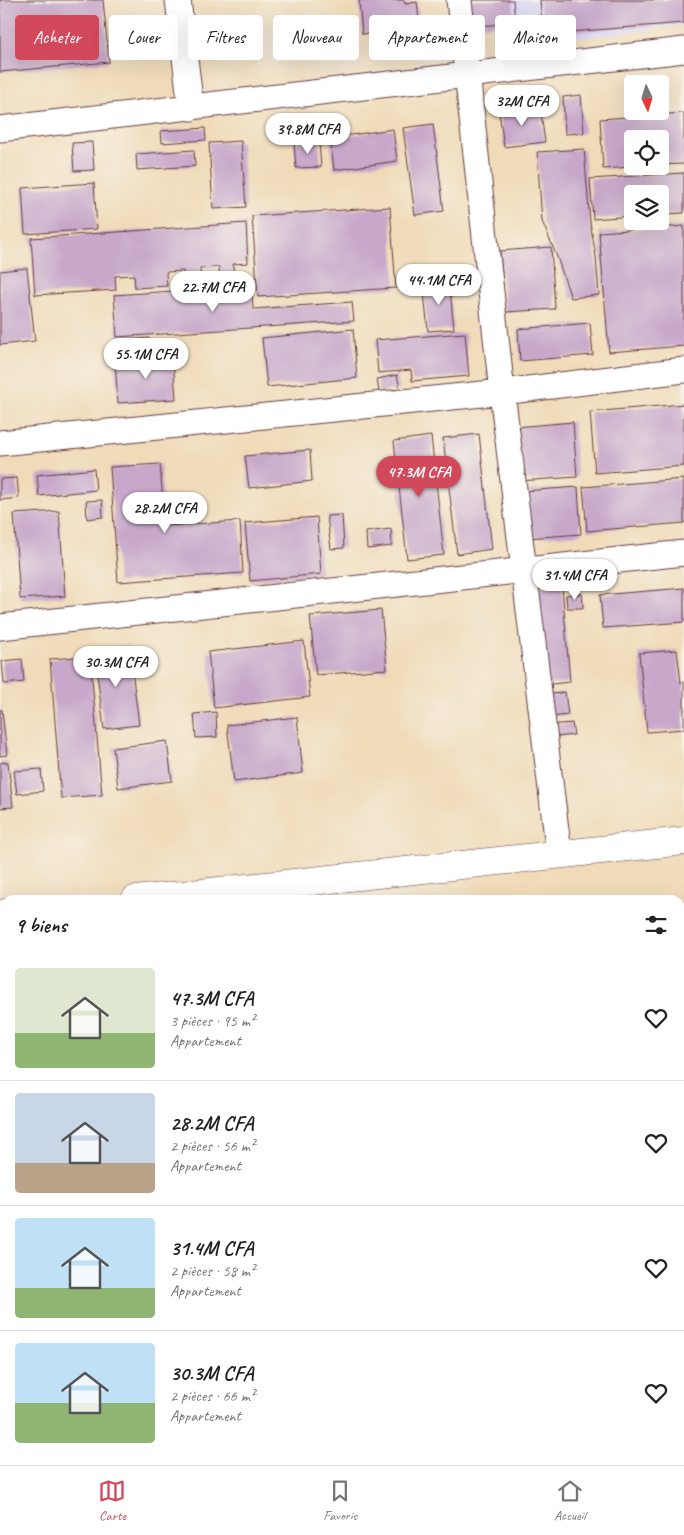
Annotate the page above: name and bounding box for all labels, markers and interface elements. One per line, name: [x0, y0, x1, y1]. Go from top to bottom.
chip: Acheter: [15, 15, 99, 60]
chip: Louer: [109, 15, 178, 60]
chip: Filtres: [188, 15, 263, 60]
chip: Nouveau: [273, 15, 359, 60]
chip: Appartement: [369, 15, 485, 60]
chip: Maison: [495, 15, 576, 60]
north arrow: [624, 75, 669, 120]
map controls: [624, 75, 669, 230]
pin: 32M CFA: [476, 84, 568, 127]
text: 32M CFA: [495, 91, 549, 111]
pin: 39.8M CFA: [251, 112, 365, 155]
text: 39.8M CFA: [276, 119, 340, 139]
button: locate: [624, 130, 669, 175]
button: layers: [624, 185, 669, 230]
pin: 44.1M CFA: [382, 264, 496, 306]
pin: 22.7M CFA: [156, 270, 270, 313]
text: 44.1M CFA: [407, 270, 471, 290]
text: 22.7M CFA: [181, 277, 245, 297]
pin: 55.1M CFA: [89, 338, 203, 380]
text: 55.1M CFA: [115, 344, 177, 364]
pin: 47.3M CFA: [362, 456, 476, 498]
text: 47.3M CFA: [387, 462, 451, 482]
pin: 28.2M CFA: [108, 492, 222, 534]
text: 28.2M CFA: [133, 498, 197, 518]
pin: 31.4M CFA: [518, 558, 632, 601]
text: 31.4M CFA: [543, 565, 607, 585]
pin: 30.3M CFA: [59, 646, 173, 688]
text: 30.3M CFA: [84, 652, 148, 672]
icon: filters: [642, 911, 670, 939]
text: 9 biens: [15, 912, 67, 938]
text: 47.3M CFA: [170, 985, 253, 1011]
icon: home: [55, 988, 115, 1048]
icon: heart: [642, 1004, 670, 1032]
text: 3 pièces · 95 m²: [170, 1011, 255, 1031]
text: Appartement: [170, 1031, 241, 1051]
text: 28.2M CFA: [170, 1110, 253, 1136]
icon: home: [55, 1113, 115, 1173]
icon: heart: [642, 1129, 670, 1157]
text: 2 pièces · 56 m²: [170, 1136, 255, 1156]
text: Appartement: [170, 1156, 241, 1176]
text: 31.4M CFA: [170, 1235, 253, 1261]
icon: home: [55, 1238, 115, 1298]
icon: heart: [642, 1254, 670, 1282]
text: 2 pièces · 58 m²: [170, 1261, 255, 1281]
text: Appartement: [170, 1281, 241, 1301]
text: 30.3M CFA: [170, 1360, 253, 1386]
icon: home: [55, 1363, 115, 1423]
icon: heart: [642, 1379, 670, 1407]
text: 2 pièces · 66 m²: [170, 1386, 255, 1406]
text: Appartement: [170, 1406, 241, 1426]
tab: Carte: [98, 1477, 126, 1524]
tab: Favoris: [323, 1477, 357, 1524]
tab: Accueil: [554, 1477, 586, 1524]

